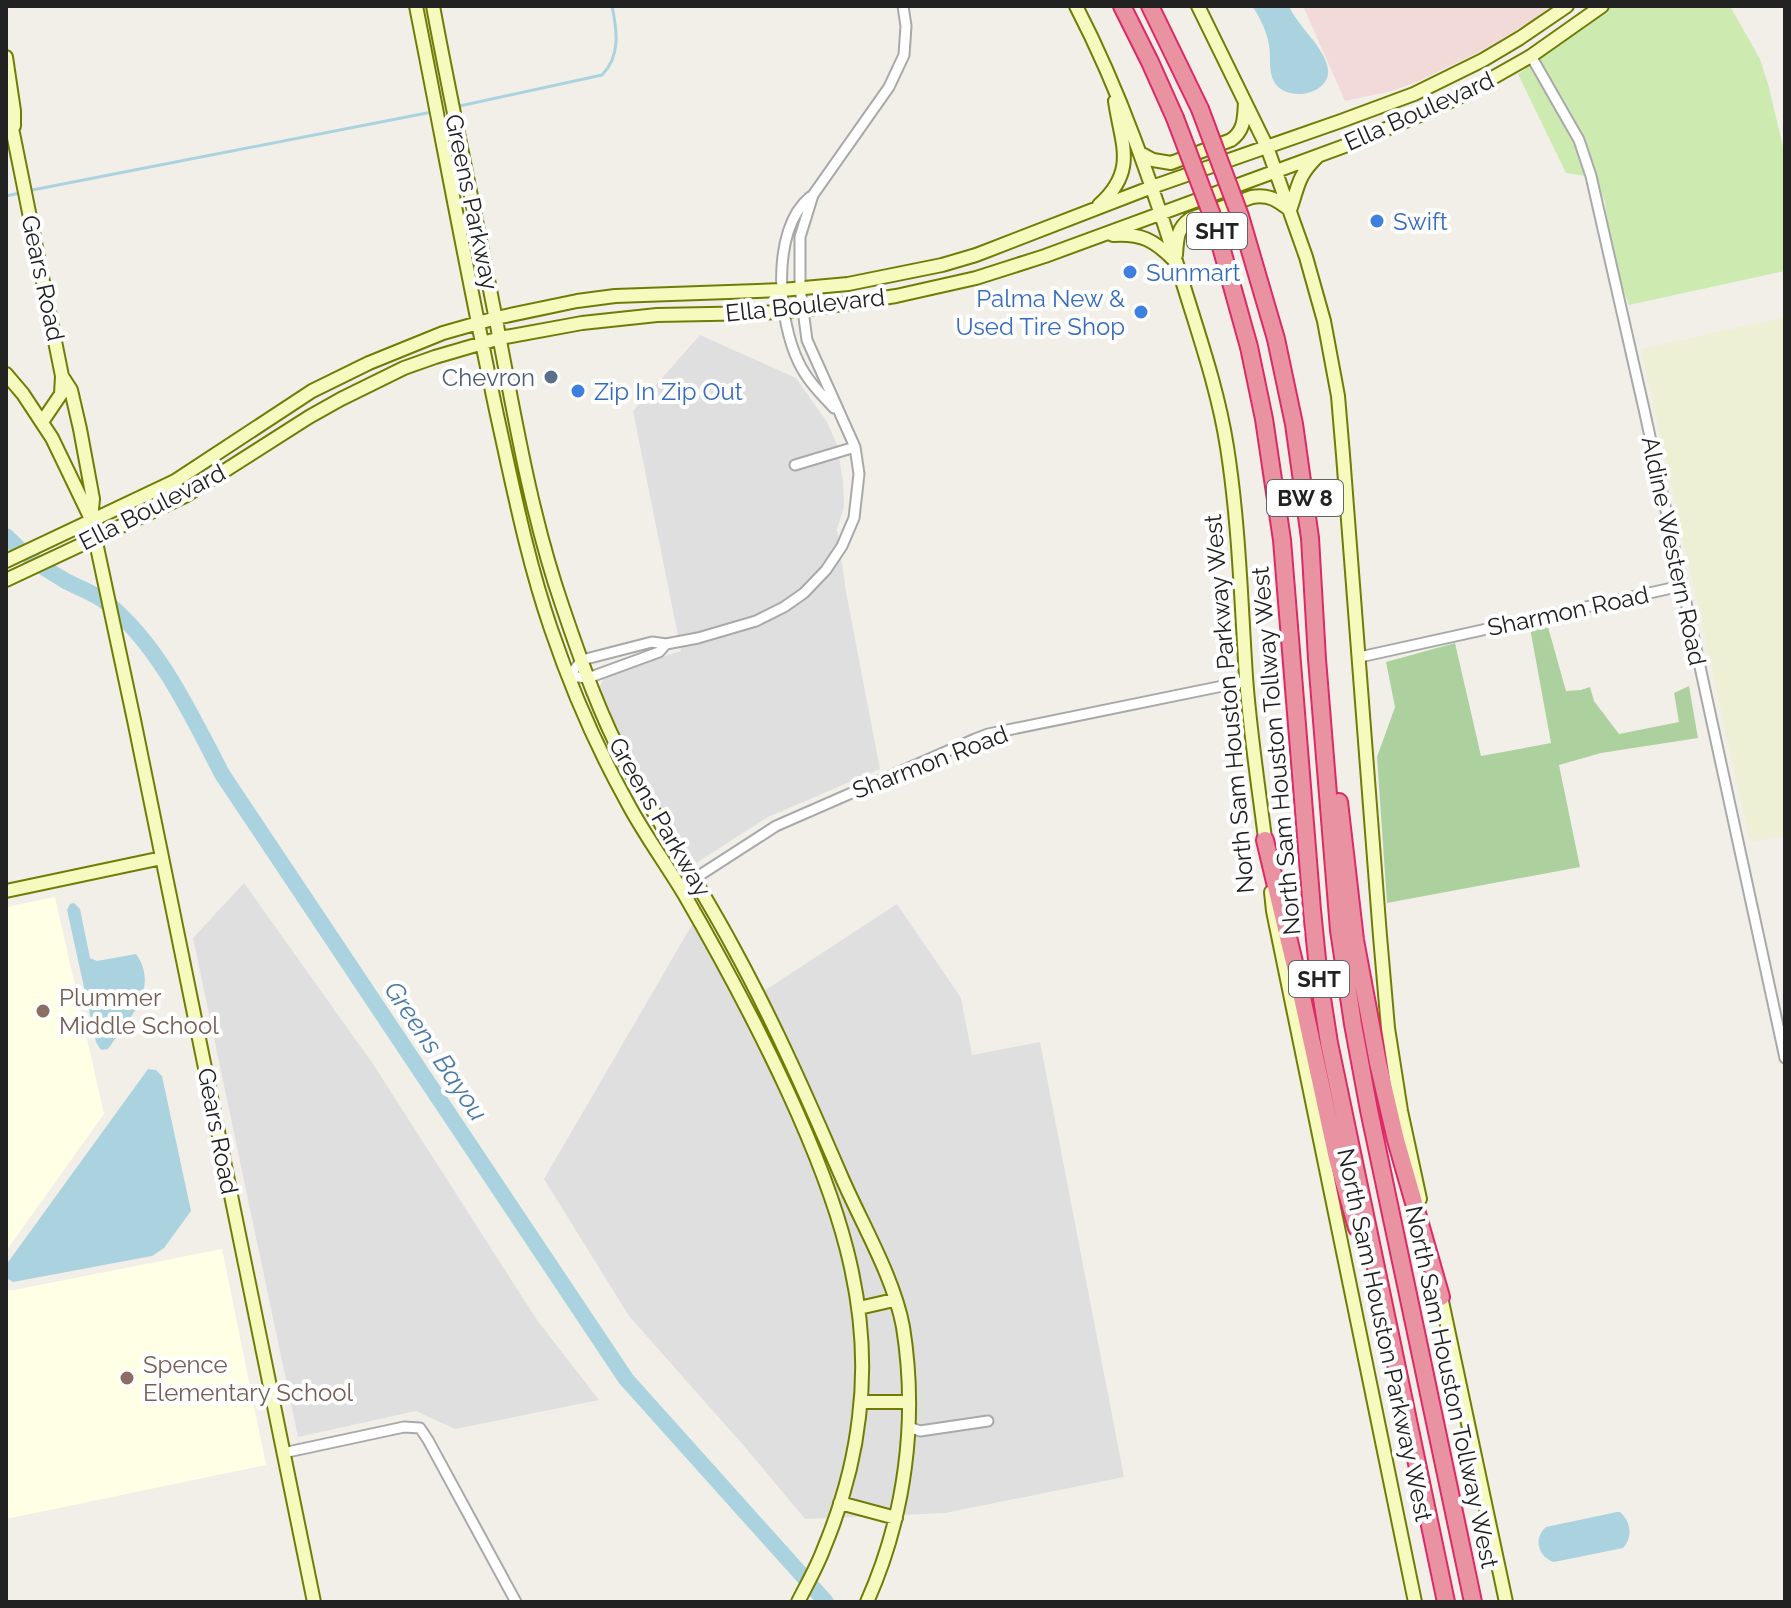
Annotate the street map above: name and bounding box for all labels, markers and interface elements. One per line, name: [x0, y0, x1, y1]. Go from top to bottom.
street label: Ella Boulevard: [1340, 65, 1498, 157]
street label: Greens Parkway: [439, 111, 505, 293]
place label: Swift: [1393, 207, 1448, 236]
street label: Gears Road: [16, 212, 70, 344]
marker: Swift: [1368, 212, 1386, 230]
road number: SHT: [1187, 213, 1247, 249]
place label: Sunmart: [1146, 258, 1240, 287]
marker: Sunmart: [1121, 263, 1139, 281]
street label: Ella Boulevard: [724, 282, 886, 328]
place label: Palma New & Used Tire Shop: [955, 284, 1125, 341]
marker: Palma New & Used Tire Shop: [1132, 303, 1150, 321]
place label: Chevron: [442, 363, 535, 392]
marker: Chevron: [542, 368, 560, 386]
place label: Zip In Zip Out: [594, 377, 743, 406]
marker: Zip In Zip Out: [569, 382, 587, 400]
street label: Aldine Western Road: [1636, 434, 1712, 668]
street label: Ella Boulevard: [74, 458, 230, 556]
road number: BW 8: [1267, 480, 1343, 516]
street label: North Sam Houston Parkway West: [1198, 513, 1260, 895]
street label: North Sam Houston Tollway West: [1245, 566, 1307, 936]
street label: Sharmon Road: [1485, 580, 1651, 642]
street label: Sharmon Road: [848, 719, 1012, 805]
street label: Greens Parkway: [603, 732, 717, 902]
road number: SHT: [1289, 961, 1349, 997]
water label: Greens Bayou: [378, 976, 494, 1127]
place label: Plummer Middle School: [59, 983, 219, 1040]
marker: Plummer Middle School: [34, 1002, 52, 1020]
street label: Gears Road: [192, 1065, 244, 1197]
street label: North Sam Houston Parkway West: [1331, 1146, 1439, 1524]
street label: North Sam Houston Tollway West: [1399, 1203, 1505, 1571]
place label: Spence Elementary School: [143, 1350, 354, 1407]
marker: Spence Elementary School: [118, 1369, 136, 1387]

